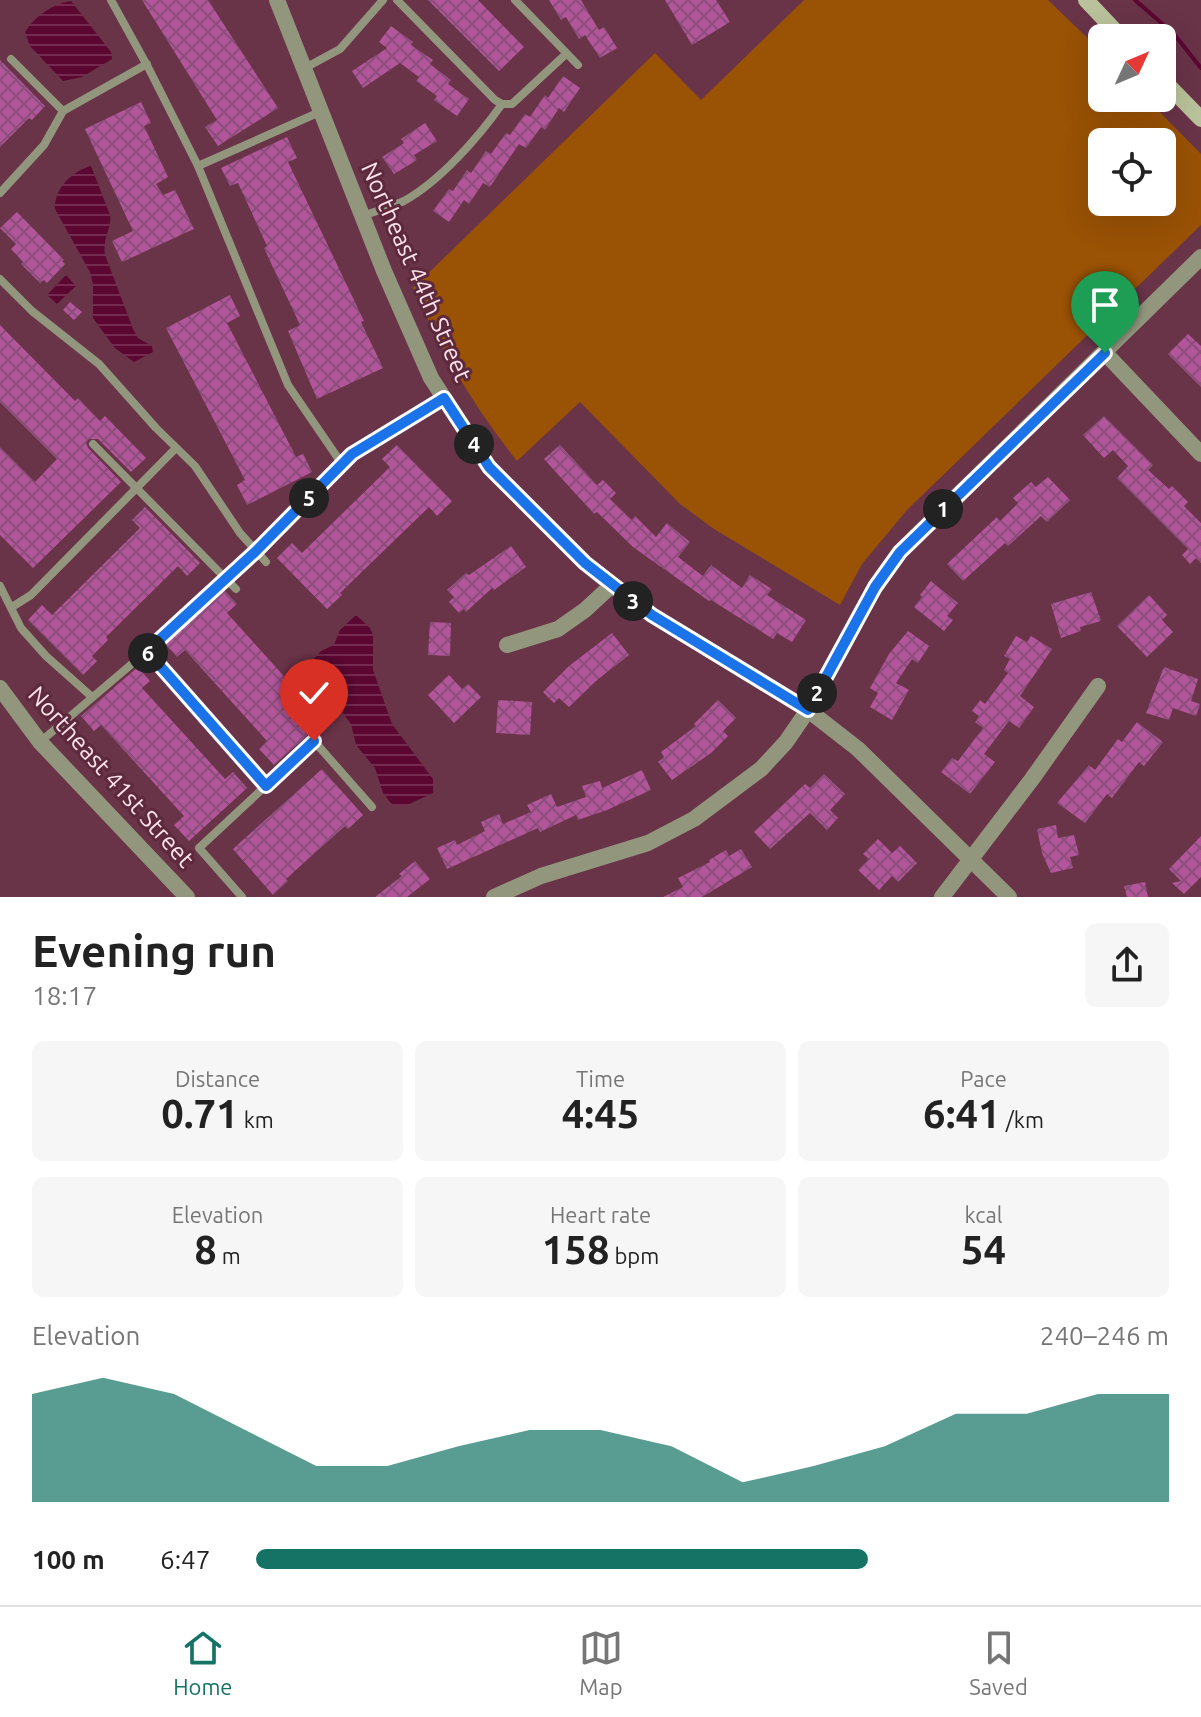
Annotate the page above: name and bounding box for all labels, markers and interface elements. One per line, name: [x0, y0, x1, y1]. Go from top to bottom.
north arrow: [1088, 24, 1176, 112]
map controls: [1088, 24, 1176, 216]
button: locate: [1088, 128, 1176, 216]
street label: Northeast 44th Street: [356, 158, 477, 386]
pin: [1071, 271, 1139, 353]
icon: arrive: [1083, 283, 1127, 327]
pin: 4: [454, 424, 494, 464]
text: 4: [468, 431, 480, 456]
pin: 5: [289, 478, 329, 518]
text: 5: [303, 485, 315, 510]
pin: 1: [923, 489, 963, 529]
text: 1: [937, 496, 949, 521]
pin: 3: [613, 581, 653, 621]
text: 3: [627, 588, 639, 613]
pin: 6: [128, 633, 168, 673]
text: 6: [142, 640, 154, 665]
pin: [280, 659, 348, 741]
icon: check: [292, 671, 336, 715]
pin: 2: [797, 673, 837, 713]
text: 2: [811, 680, 823, 705]
street label: Northeast 41st Street: [23, 681, 200, 873]
button: share: [1085, 923, 1169, 1007]
text: Evening run: [32, 926, 276, 975]
text: 18:17: [32, 981, 97, 1010]
text: Distance: [175, 1066, 260, 1091]
text: Time: [576, 1066, 625, 1091]
text: Pace: [960, 1066, 1007, 1091]
text: 0.71: [161, 1091, 239, 1136]
text: 4:45: [562, 1091, 639, 1136]
text: 6:41: [923, 1091, 1001, 1136]
text: km: [239, 1107, 274, 1132]
text: /km: [1001, 1107, 1044, 1132]
text: Elevation: [172, 1202, 263, 1227]
text: Heart rate: [550, 1202, 651, 1227]
text: kcal: [965, 1202, 1002, 1227]
text: 8: [194, 1227, 217, 1272]
text: 158: [542, 1227, 609, 1272]
text: 54: [961, 1227, 1006, 1272]
text: m: [217, 1243, 241, 1268]
text: bpm: [609, 1243, 659, 1268]
text: Elevation: [32, 1321, 140, 1350]
text: 240–246 m: [1040, 1321, 1169, 1350]
text: 100 m: [32, 1545, 105, 1574]
text: 6:47: [160, 1545, 210, 1574]
tab: Home: [173, 1626, 233, 1699]
tab: Map: [579, 1626, 623, 1699]
tab: Saved: [969, 1626, 1028, 1699]

